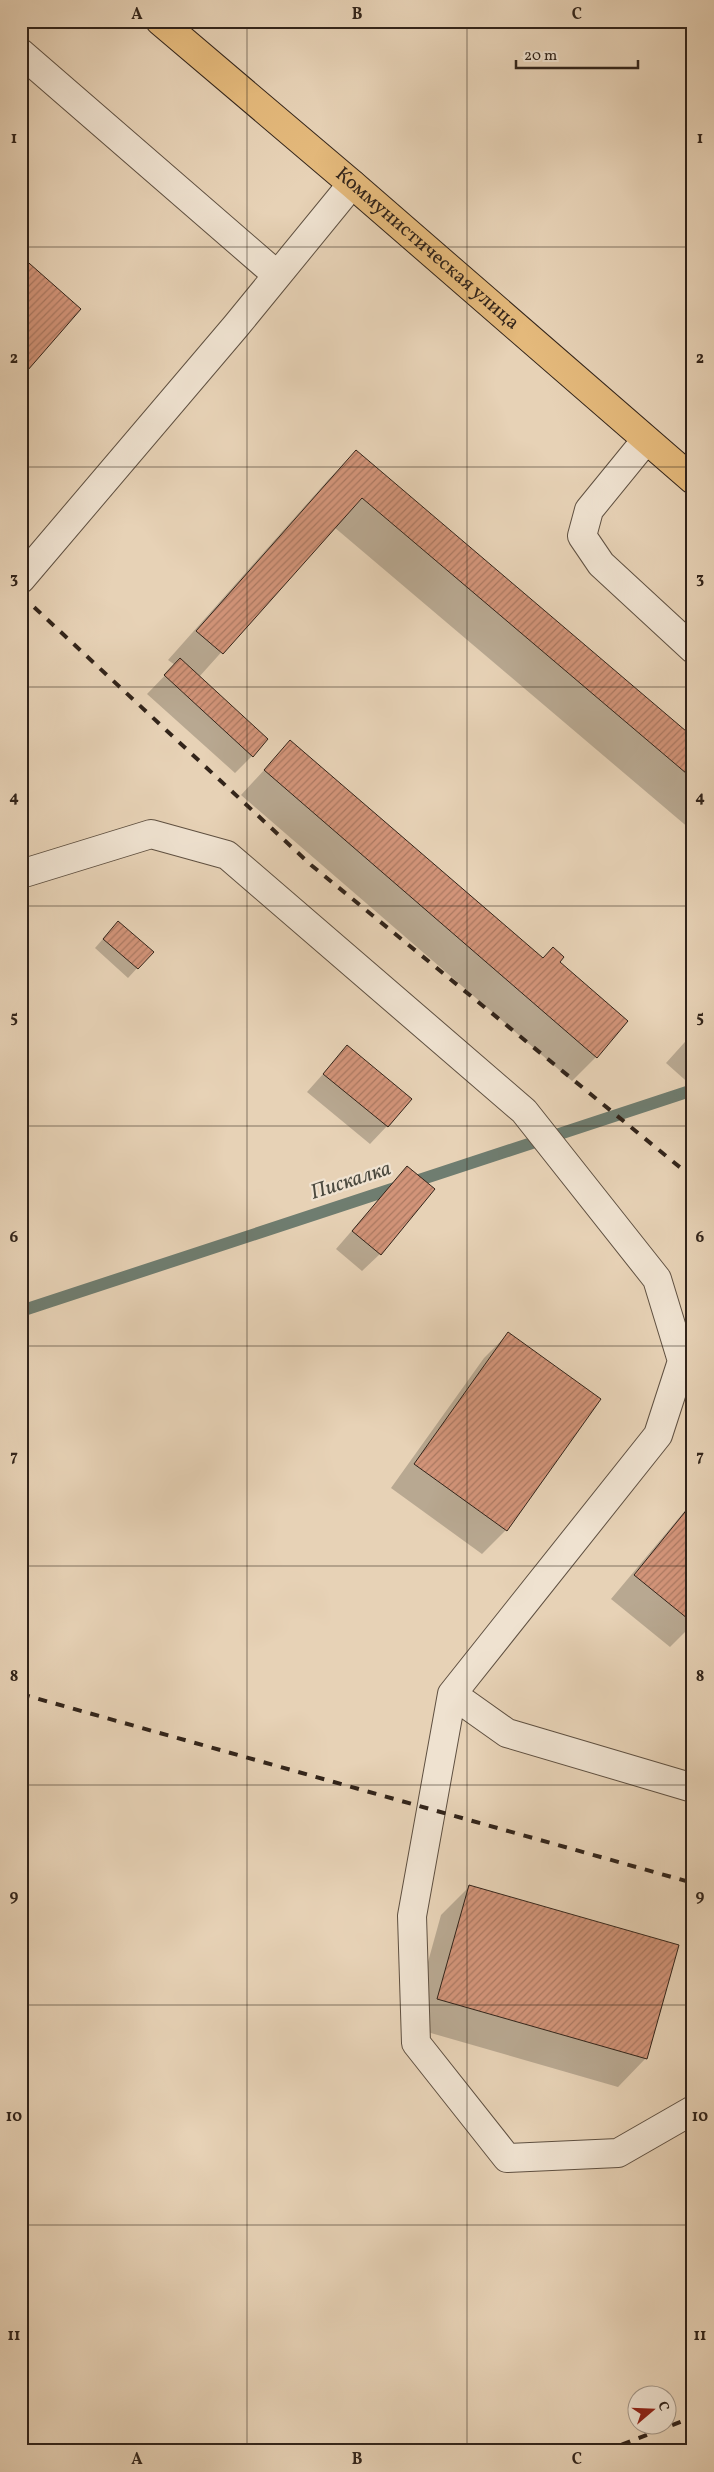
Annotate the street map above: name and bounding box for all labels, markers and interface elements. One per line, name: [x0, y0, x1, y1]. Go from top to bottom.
text: A: [131, 4, 143, 26]
text: B: [352, 4, 363, 26]
text: C: [572, 4, 582, 26]
scale bar: [516, 38, 639, 70]
text: 20 m: [524, 46, 557, 67]
text: 1: [11, 128, 17, 150]
text: 1: [697, 128, 703, 150]
street label: Коммунистическая улица: [329, 161, 525, 337]
text: 2: [10, 348, 18, 370]
text: 2: [696, 348, 704, 370]
text: 3: [10, 568, 18, 590]
text: 3: [696, 568, 704, 590]
text: 4: [9, 787, 19, 809]
text: 4: [695, 787, 705, 809]
text: 5: [10, 1007, 18, 1029]
text: 5: [696, 1007, 704, 1029]
water label: Пискалка: [307, 1154, 395, 1208]
text: 6: [10, 1227, 19, 1249]
text: 6: [696, 1227, 705, 1249]
text: 7: [10, 1446, 18, 1468]
text: 7: [696, 1446, 704, 1468]
text: 8: [10, 1666, 18, 1688]
text: 8: [696, 1666, 704, 1688]
text: 9: [10, 1886, 19, 1908]
text: 9: [696, 1886, 705, 1908]
text: 10: [6, 2106, 22, 2128]
text: 10: [692, 2106, 708, 2128]
text: 11: [8, 2325, 20, 2347]
text: 11: [694, 2325, 706, 2347]
north arrow: [626, 2384, 676, 2434]
text: С: [652, 2399, 673, 2414]
text: A: [131, 2449, 143, 2471]
text: B: [352, 2449, 363, 2471]
text: C: [572, 2449, 582, 2471]

